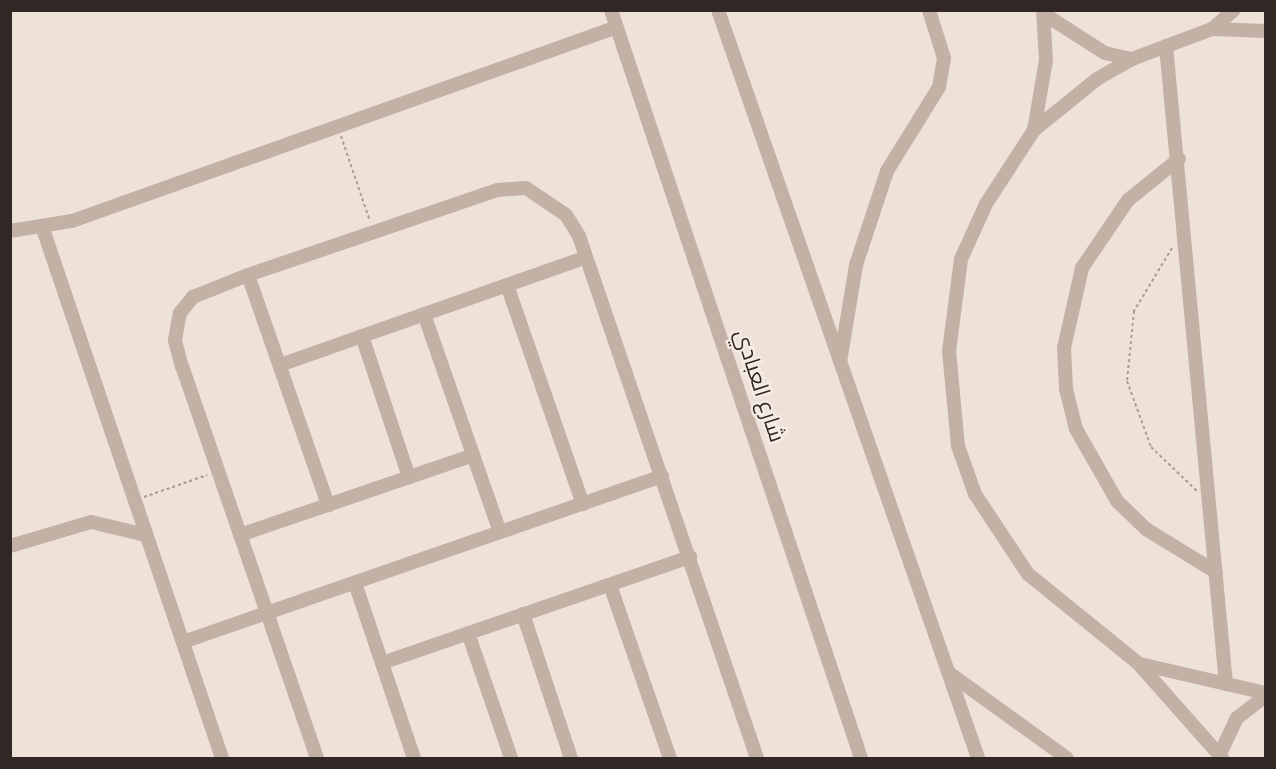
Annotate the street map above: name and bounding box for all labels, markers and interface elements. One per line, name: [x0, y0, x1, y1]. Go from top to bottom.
street label: شارع العبادي: [728, 326, 790, 446]

